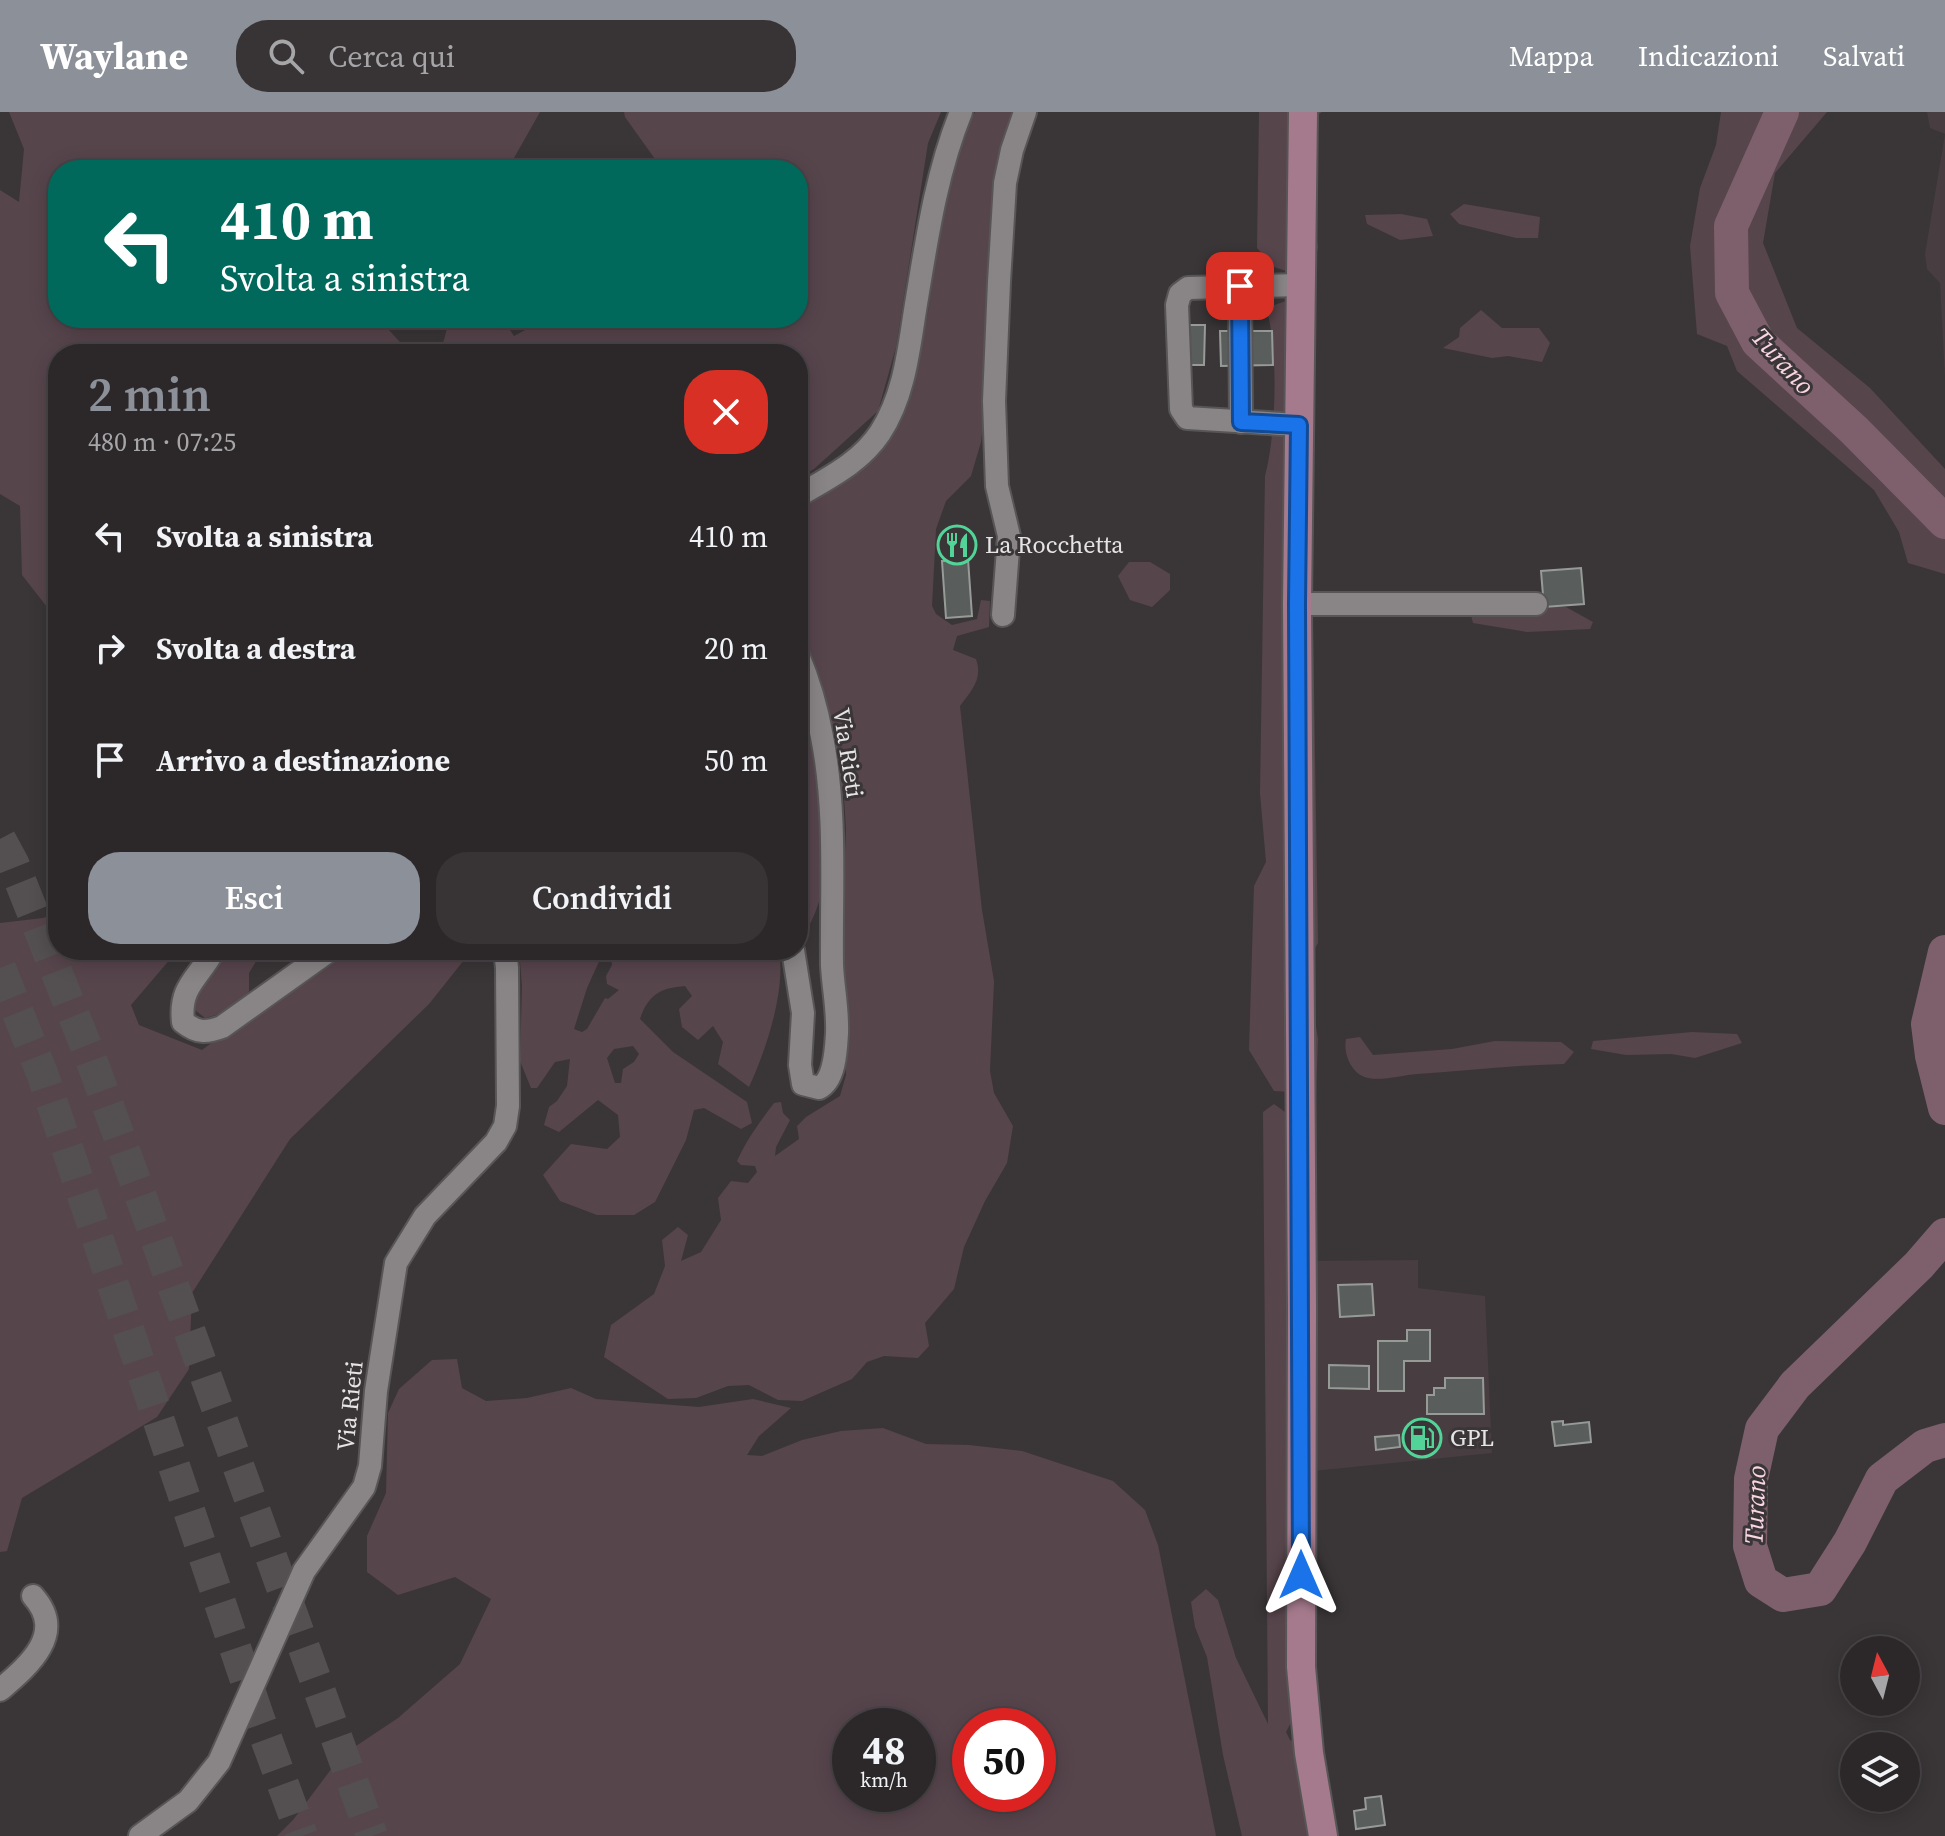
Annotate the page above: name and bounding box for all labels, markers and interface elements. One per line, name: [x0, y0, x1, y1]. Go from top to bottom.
search box: [236, 20, 796, 92]
text: Waylane: [40, 30, 188, 82]
icon: search: [264, 34, 308, 78]
text: Cerca qui: [328, 36, 455, 77]
text: Mappa: [1509, 37, 1594, 75]
text: Indicazioni: [1638, 37, 1779, 75]
text: Salvati: [1823, 37, 1905, 75]
text: 410 m: [220, 181, 374, 258]
icon: left: [88, 192, 192, 296]
pin: [1206, 252, 1274, 320]
text: Svolta a sinistra: [220, 254, 470, 303]
icon: arrive: [1218, 264, 1262, 308]
water label: Turano: [1743, 320, 1823, 402]
text: 2 min: [88, 361, 211, 427]
button: close: [684, 370, 768, 454]
text: 480 m · 07:25: [88, 424, 236, 460]
icon: left: [88, 514, 132, 558]
text: Svolta a sinistra: [156, 516, 373, 557]
text: 410 m: [689, 516, 768, 557]
restaurant icon: La Rocchetta: [936, 524, 978, 566]
place label: La Rocchetta: [985, 528, 1124, 561]
icon: right: [88, 626, 132, 670]
text: Svolta a destra: [156, 628, 356, 669]
text: 20 m: [704, 628, 768, 669]
street label: Via Rieti: [825, 706, 872, 800]
icon: arrive: [88, 738, 132, 782]
text: Arrivo a destinazione: [156, 740, 450, 781]
text: 50 m: [704, 740, 768, 781]
button: Esci: [88, 852, 420, 944]
button: Condividi: [436, 852, 768, 944]
street label: Via Rieti: [328, 1359, 371, 1453]
fuel station icon: GPL: [1401, 1417, 1443, 1459]
place label: GPL: [1450, 1421, 1494, 1454]
water label: Turano: [1736, 1465, 1774, 1545]
position arrow: [1259, 1533, 1343, 1617]
north arrow: [1840, 1636, 1920, 1716]
map controls: [1840, 1636, 1920, 1812]
speed limit sign: 50: [952, 1708, 1056, 1812]
text: 48: [862, 1723, 906, 1777]
button: layers: [1840, 1732, 1920, 1812]
text: km/h: [860, 1766, 908, 1794]

